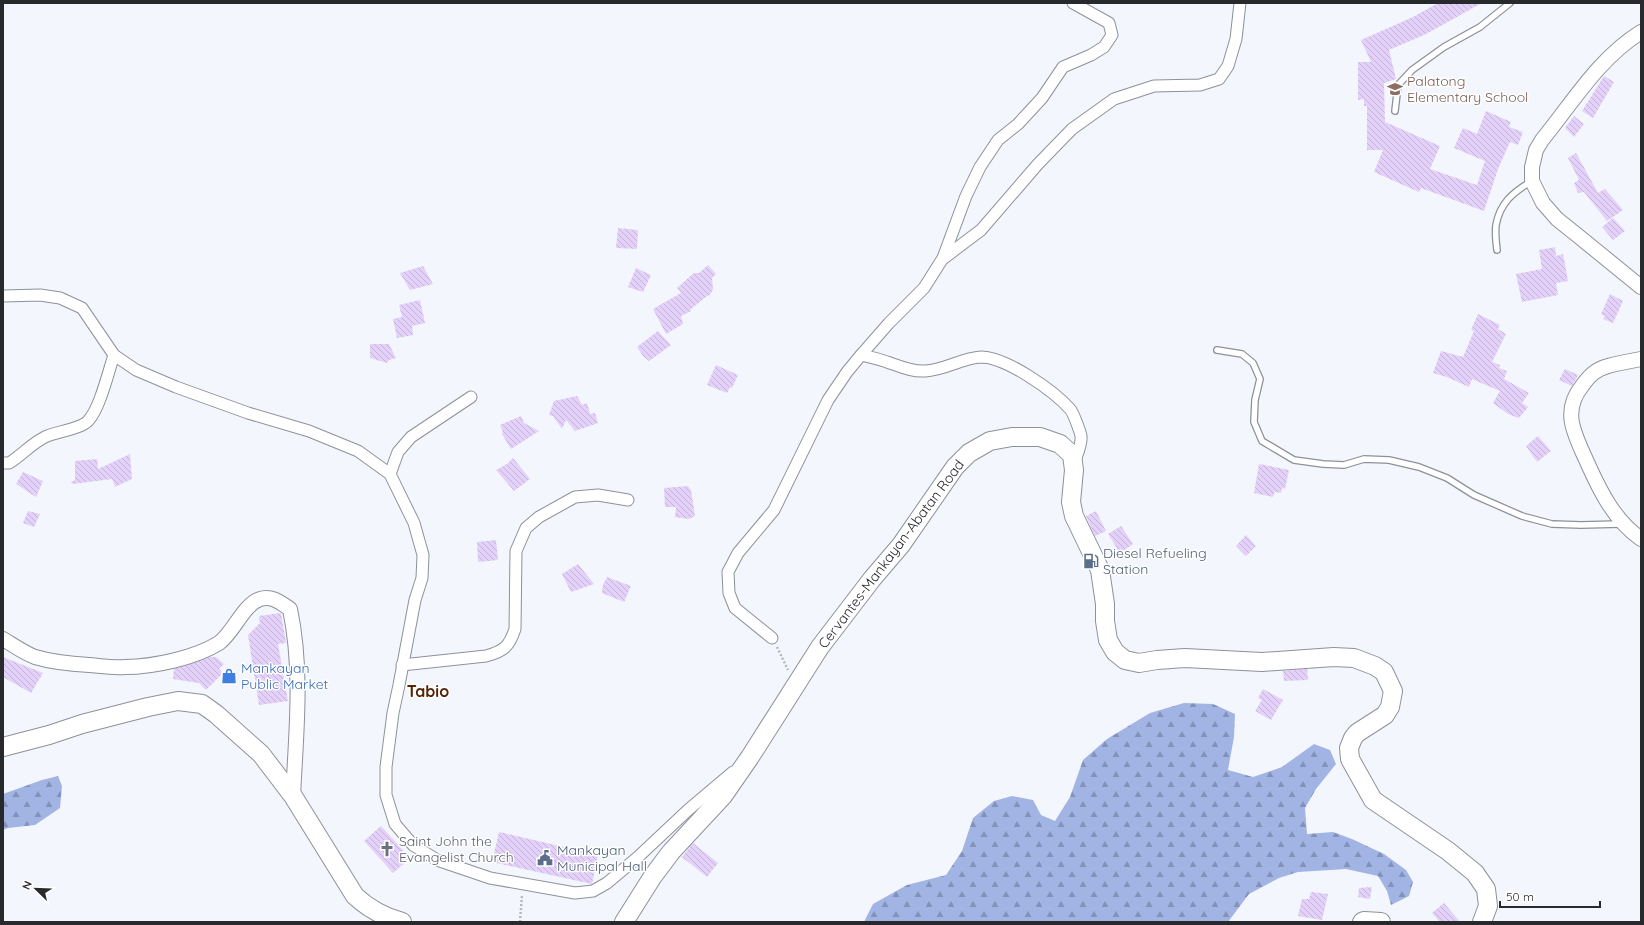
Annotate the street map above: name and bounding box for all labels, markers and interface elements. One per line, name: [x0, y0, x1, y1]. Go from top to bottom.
place label: Palatong Elementary School: [1407, 72, 1528, 106]
school or university icon: Palatong Elementary School: [1386, 80, 1404, 98]
street label: Cervantes-Mankayan-Abatan Road: [814, 456, 968, 652]
place label: Diesel Refueling Station: [1103, 544, 1207, 578]
fuel station icon: Diesel Refueling Station: [1082, 552, 1100, 570]
place label: Mankayan Public Market: [241, 659, 329, 693]
shop icon: Mankayan Public Market: [220, 667, 238, 685]
district label: Tabio: [407, 681, 449, 701]
place label: Saint John the Evangelist Church: [399, 832, 514, 866]
church icon: Saint John the Evangelist Church: [378, 840, 396, 858]
place label: Mankayan Municipal Hall: [557, 841, 647, 875]
public building icon: Mankayan Municipal Hall: [536, 849, 554, 867]
north arrow: [16, 869, 56, 909]
text: N: [19, 879, 35, 892]
scale bar: [1500, 883, 1600, 909]
text: 50 m: [1506, 889, 1534, 904]

